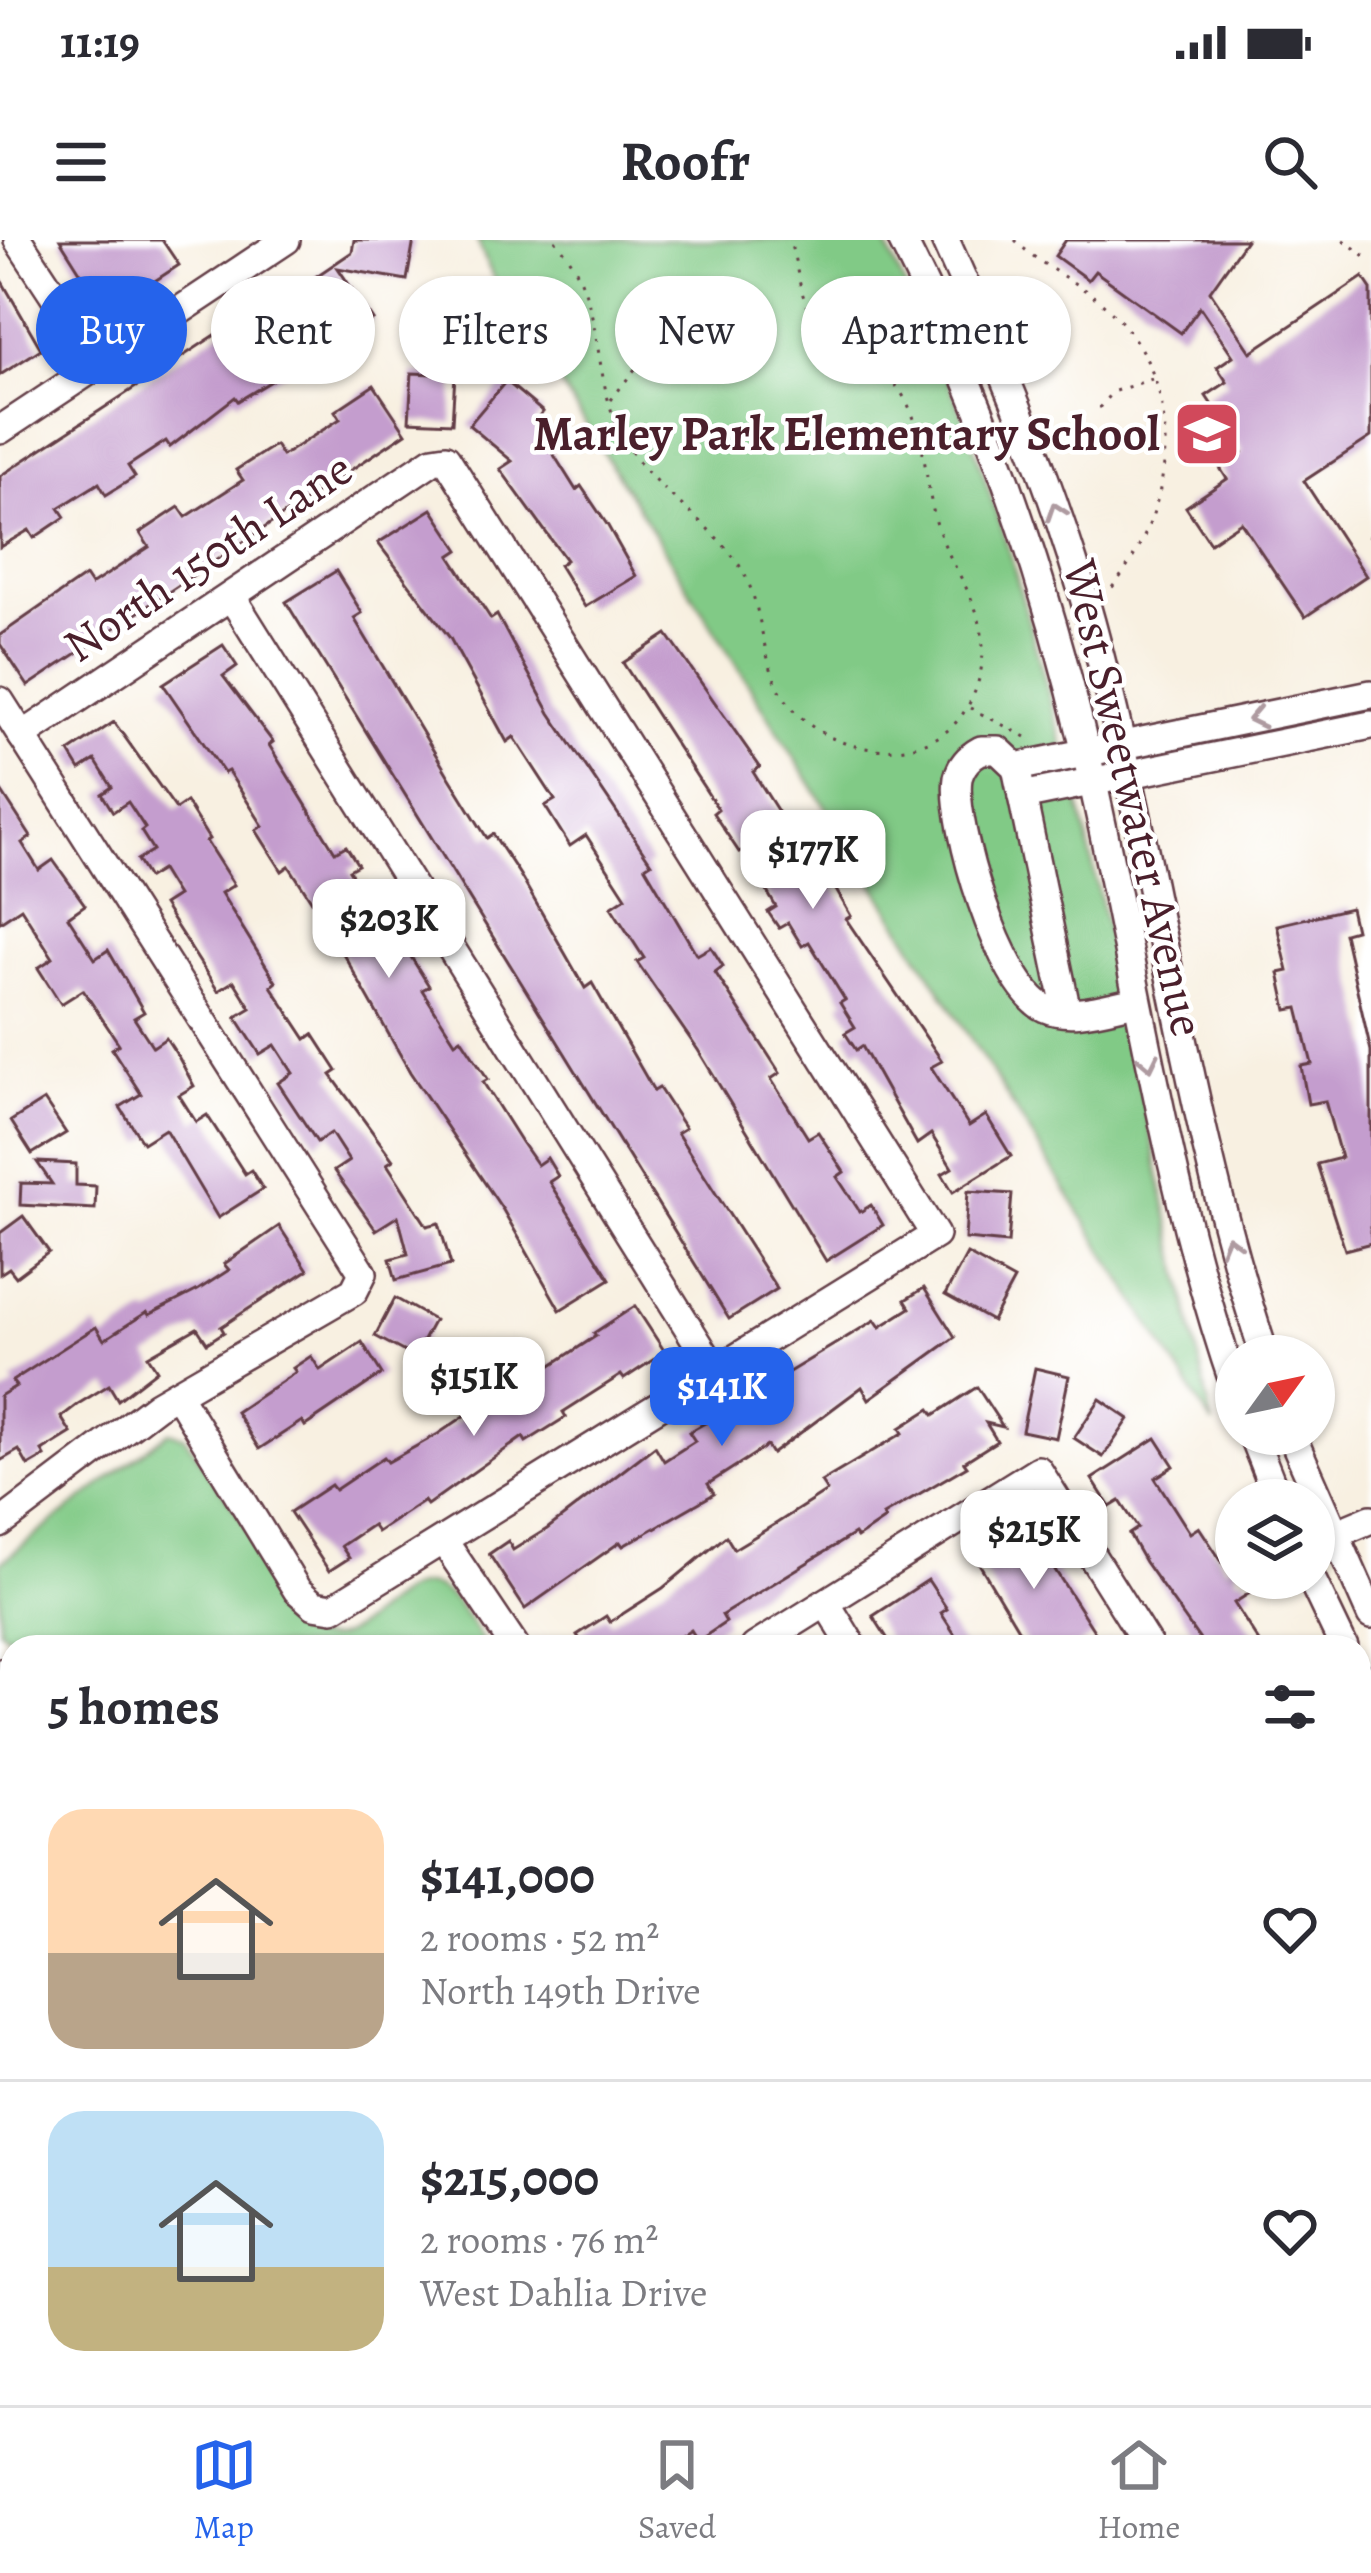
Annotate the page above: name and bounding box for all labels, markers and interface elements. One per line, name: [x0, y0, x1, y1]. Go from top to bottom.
text: 11:19: [60, 11, 140, 73]
text: Roofr: [621, 125, 750, 199]
icon: menu: [48, 129, 114, 195]
icon: search: [1257, 129, 1323, 195]
chip: Buy: [36, 276, 187, 384]
chip: Rent: [211, 276, 375, 384]
chip: Filters: [399, 276, 591, 384]
chip: New: [615, 276, 777, 384]
chip: Apartment: [801, 276, 1071, 384]
school or university icon: Marley Park Elementary School: [1172, 399, 1242, 469]
place label: Marley Park Elementary School: [533, 401, 1160, 467]
street label: North 150th Lane: [51, 436, 365, 678]
one-way arrow: [1045, 501, 1070, 522]
street label: West Sweetwater Avenue: [1047, 552, 1221, 1043]
one-way arrow: [1247, 704, 1267, 729]
pin: $177K: [729, 810, 897, 912]
text: $177K: [767, 822, 859, 875]
pin: $203K: [305, 879, 473, 981]
text: $203K: [339, 891, 439, 944]
one-way arrow: [1136, 1051, 1161, 1071]
one-way arrow: [1219, 1234, 1244, 1255]
north arrow: [1215, 1335, 1335, 1455]
map controls: [1215, 1335, 1335, 1599]
pin: $151K: [390, 1337, 558, 1439]
pin: $141K: [638, 1347, 806, 1449]
text: $151K: [430, 1349, 518, 1402]
text: $141K: [677, 1359, 767, 1412]
button: layers: [1215, 1479, 1335, 1599]
pin: $215K: [950, 1490, 1118, 1592]
text: $215K: [987, 1502, 1081, 1555]
text: 5 homes: [48, 1672, 220, 1742]
icon: filters: [1257, 1674, 1323, 1740]
text: $141,000: [420, 1841, 595, 1911]
icon: home: [144, 1857, 288, 2001]
icon: heart: [1257, 1896, 1323, 1962]
text: 2 rooms · 52 m²: [420, 1911, 659, 1964]
text: North 149th Drive: [420, 1964, 701, 2017]
text: $215,000: [420, 2143, 599, 2213]
icon: home: [144, 2159, 288, 2303]
icon: heart: [1257, 2198, 1323, 2264]
text: 2 rooms · 76 m²: [420, 2213, 658, 2266]
text: West Dahlia Drive: [420, 2266, 708, 2319]
tab: Map: [191, 2432, 257, 2549]
tab: Saved: [638, 2432, 716, 2549]
tab: Home: [1097, 2432, 1180, 2549]

